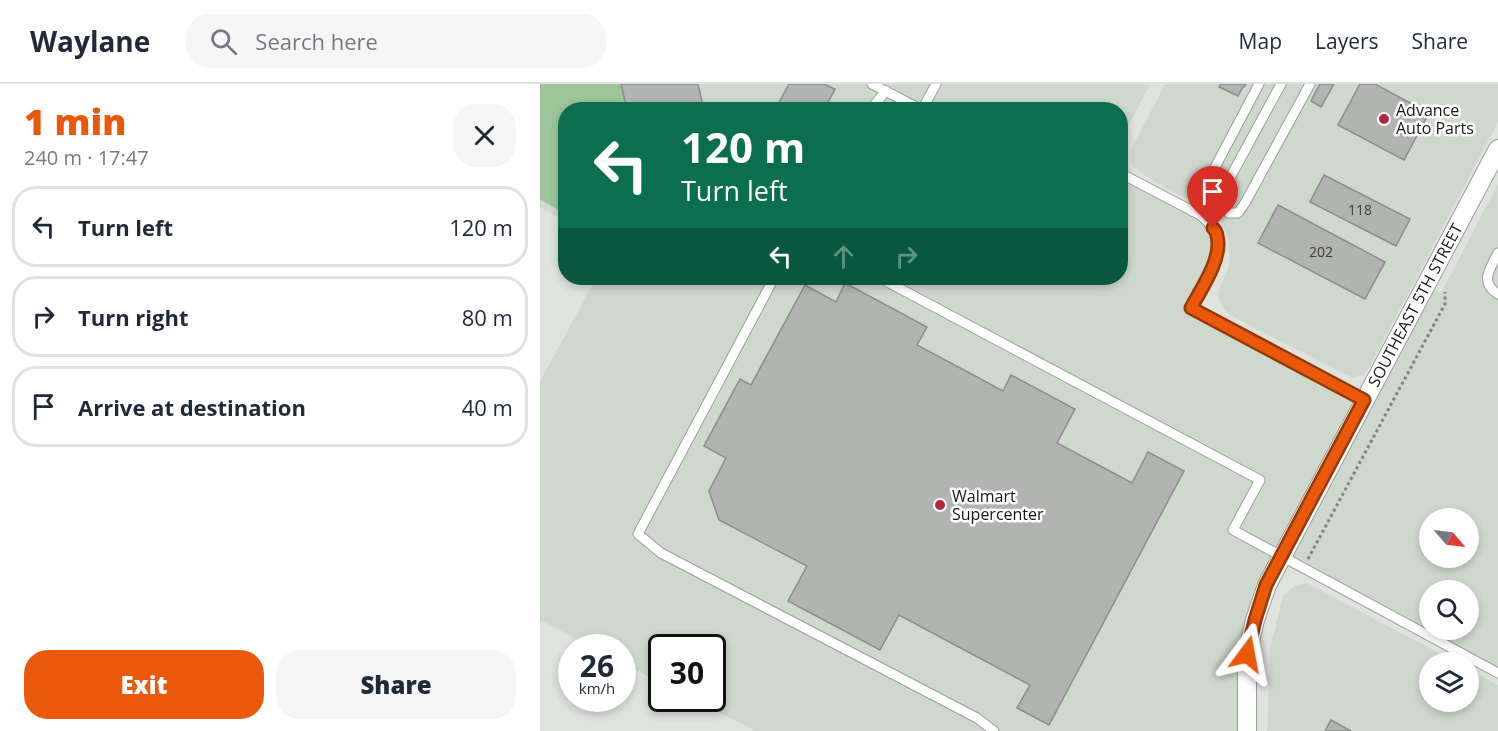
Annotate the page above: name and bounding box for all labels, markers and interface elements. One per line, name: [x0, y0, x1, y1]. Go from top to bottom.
search box: [186, 14, 606, 68]
text: Waylane: [30, 22, 150, 60]
icon: search: [207, 25, 240, 58]
text: Search here: [255, 26, 378, 56]
text: Map: [1239, 27, 1282, 55]
text: Layers: [1315, 27, 1379, 55]
text: Share: [1412, 27, 1468, 55]
text: 1 min: [24, 97, 126, 146]
place label: Advance Auto Parts: [1396, 99, 1474, 139]
button: close: [453, 104, 516, 167]
marker: Advance Auto Parts: [1377, 112, 1391, 126]
text: 120 m: [681, 118, 805, 175]
icon: left: [582, 126, 660, 204]
text: 240 m · 17:47: [24, 144, 149, 171]
pin: [1187, 166, 1238, 228]
text: Turn left: [681, 172, 788, 209]
icon: arrive: [1196, 175, 1229, 208]
house number: 118: [1348, 200, 1372, 219]
icon: left: [27, 210, 60, 243]
text: Turn left: [78, 212, 173, 242]
text: 120 m: [449, 212, 513, 242]
street label: SOUTHEAST 5TH STREET: [1363, 219, 1468, 391]
icon: left: [764, 240, 797, 273]
icon: ahead: [827, 240, 860, 273]
icon: right: [890, 240, 923, 273]
house number: 202: [1309, 242, 1333, 261]
icon: right: [27, 300, 60, 333]
text: Turn right: [78, 302, 189, 332]
text: 80 m: [462, 302, 513, 332]
icon: arrive: [27, 390, 60, 423]
text: Arrive at destination: [78, 392, 306, 422]
text: 40 m: [462, 392, 513, 422]
place label: Walmart Supercenter: [952, 485, 1044, 525]
marker: Walmart Supercenter: [933, 498, 947, 512]
north arrow: [1419, 508, 1479, 568]
map controls: [1419, 508, 1479, 712]
button: search: [1419, 580, 1479, 640]
position arrow: [1215, 622, 1279, 686]
speed limit sign: 30: [648, 634, 726, 712]
text: 26: [580, 645, 614, 686]
button: Exit: [24, 650, 264, 719]
button: Share: [276, 650, 516, 719]
button: layers: [1419, 652, 1479, 712]
text: km/h: [579, 678, 615, 698]

